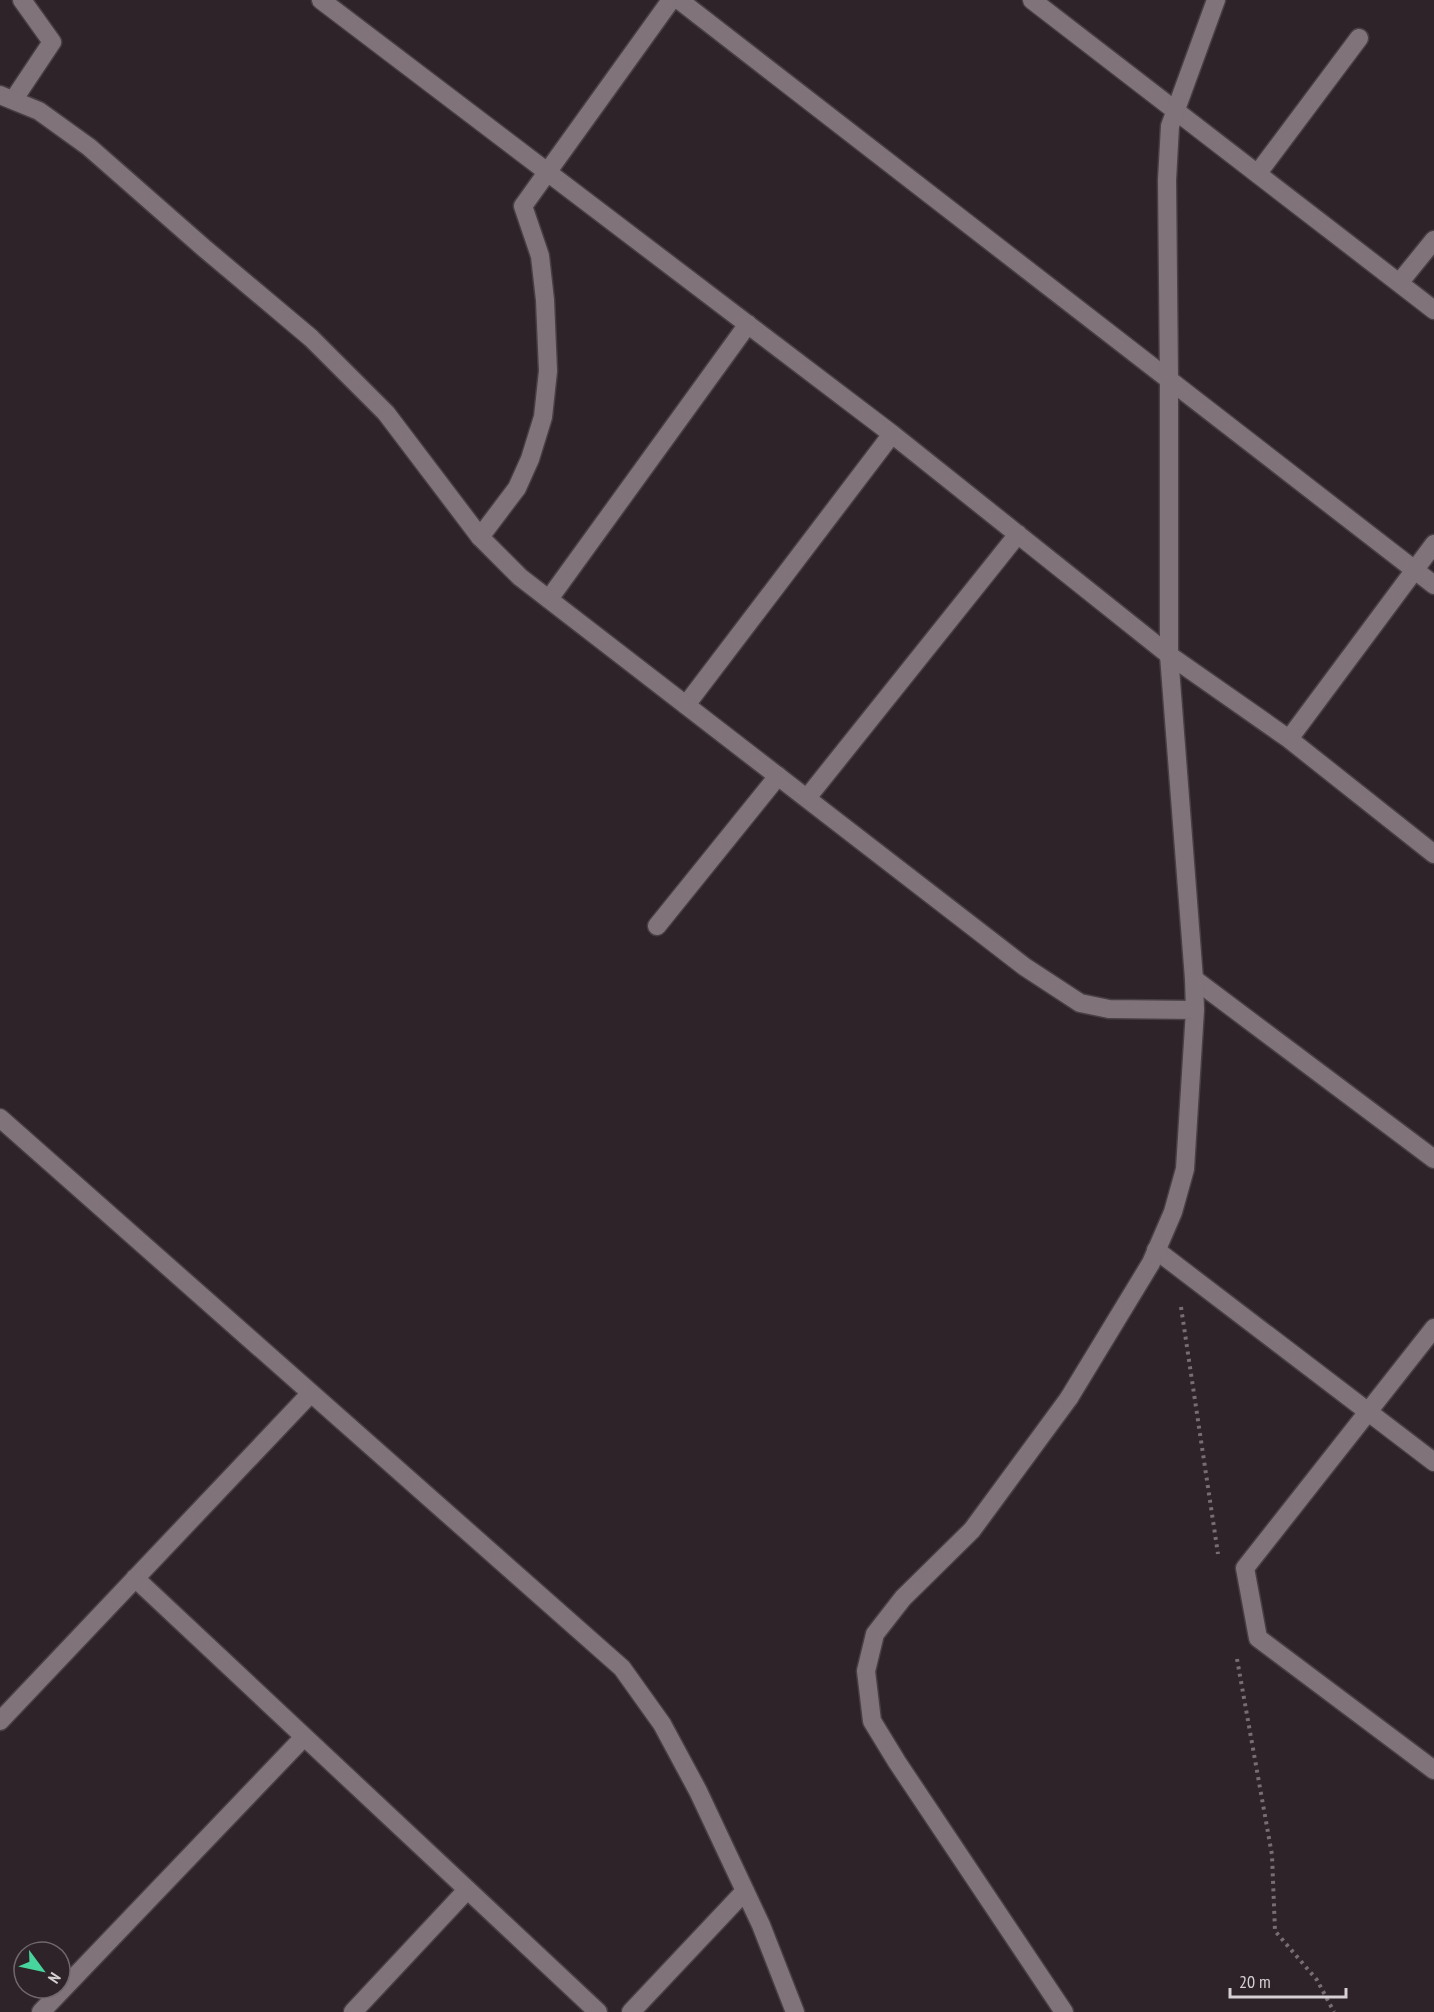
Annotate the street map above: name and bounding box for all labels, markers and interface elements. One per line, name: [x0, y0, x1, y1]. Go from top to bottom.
north arrow: [12, 1940, 72, 2000]
scale bar: [1230, 1961, 1346, 1999]
text: N: [44, 1969, 65, 1987]
text: 20 m: [1239, 1970, 1271, 1993]

